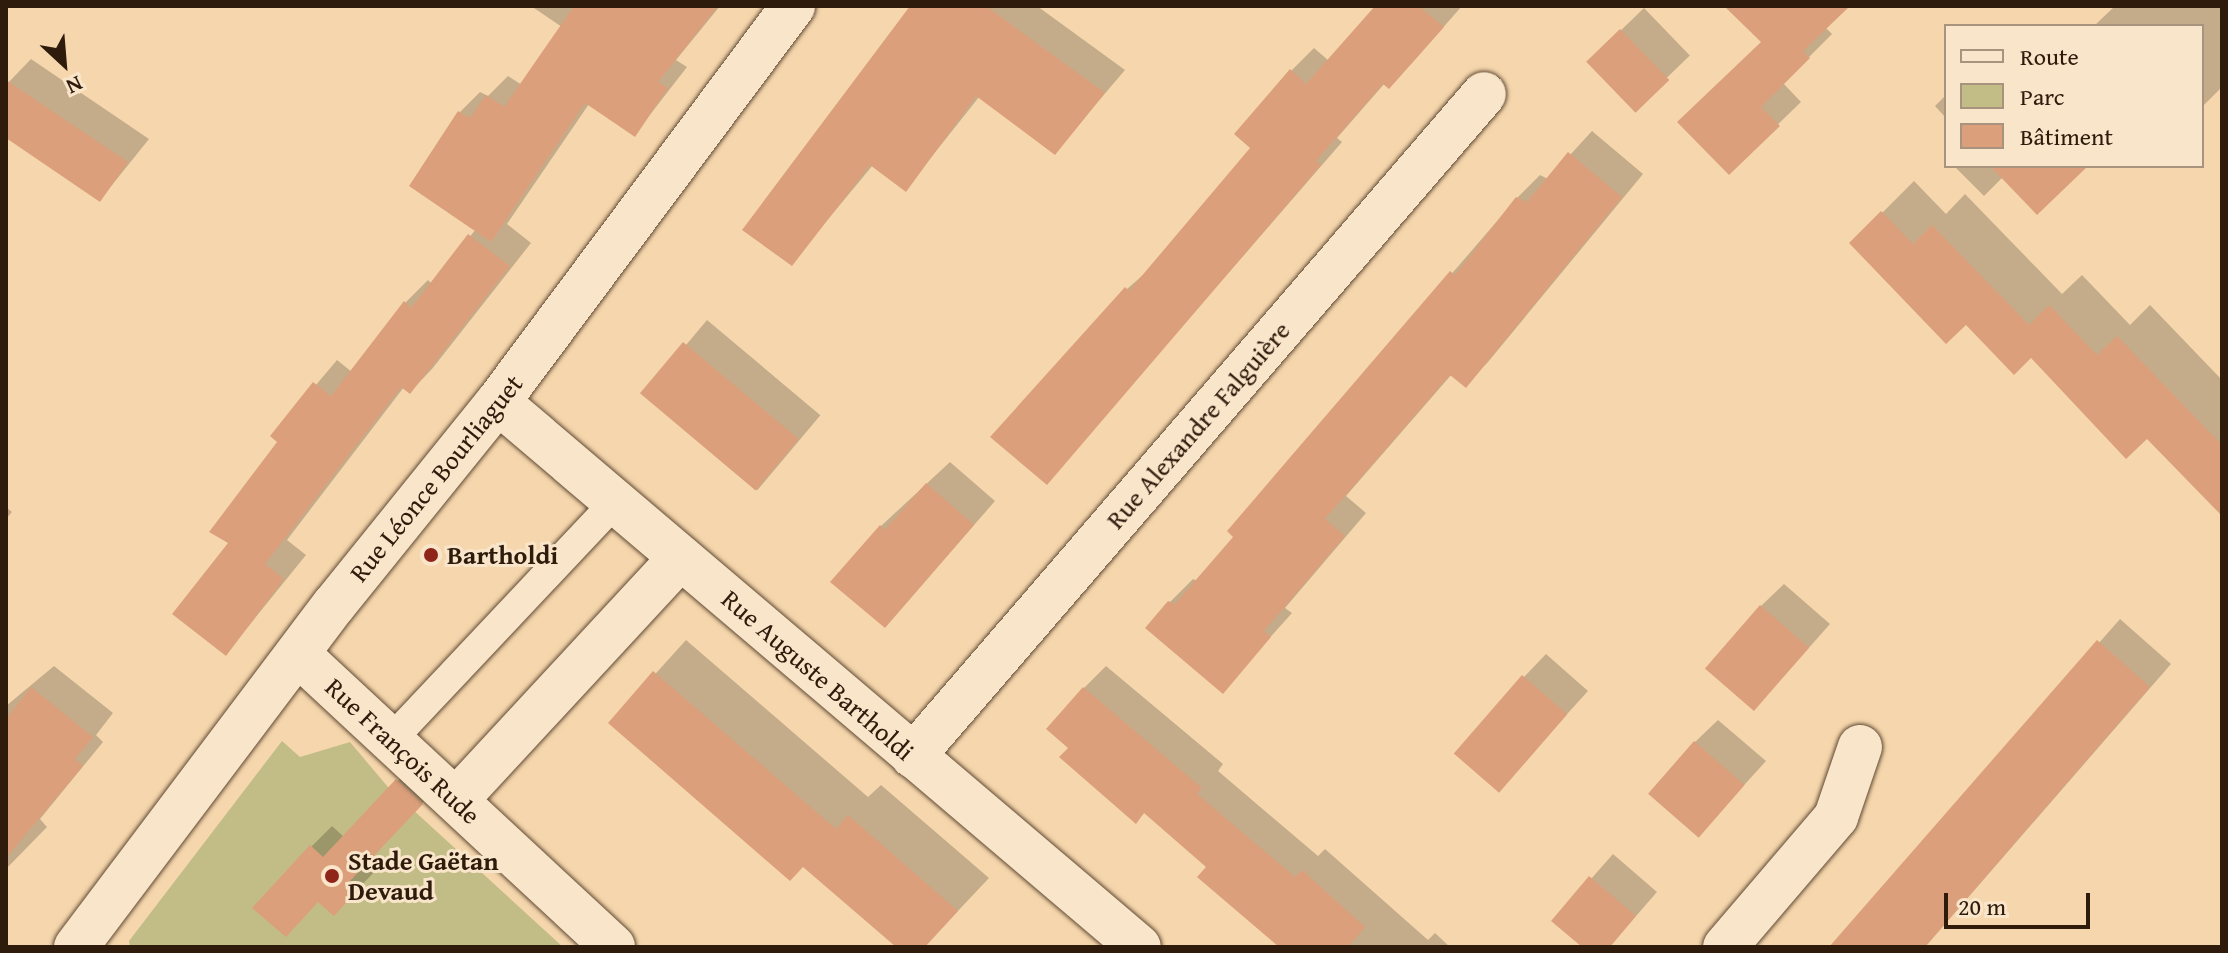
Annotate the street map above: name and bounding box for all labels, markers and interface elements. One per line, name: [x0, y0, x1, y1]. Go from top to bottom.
north arrow: [24, 24, 104, 104]
legend: [1944, 24, 2204, 168]
text: Route: [2020, 39, 2079, 74]
text: N: [61, 68, 88, 103]
text: Parc: [2020, 79, 2064, 114]
text: Bâtiment: [2020, 119, 2113, 154]
street label: Rue Alexandre Falguière: [1100, 315, 1296, 535]
street label: Rue Léonce Bourliaguet: [343, 368, 529, 588]
place label: Bartholdi: [447, 539, 558, 571]
marker: Bartholdi: [422, 546, 440, 564]
street label: Rue Auguste Bartholdi: [716, 583, 920, 767]
street label: Rue François Rude: [319, 671, 487, 831]
place label: Stade Gaëtan Devaud: [348, 845, 499, 906]
marker: Stade Gaëtan Devaud: [323, 867, 341, 885]
scale bar: [1948, 877, 2094, 927]
text: 20 m: [1958, 889, 2006, 924]

